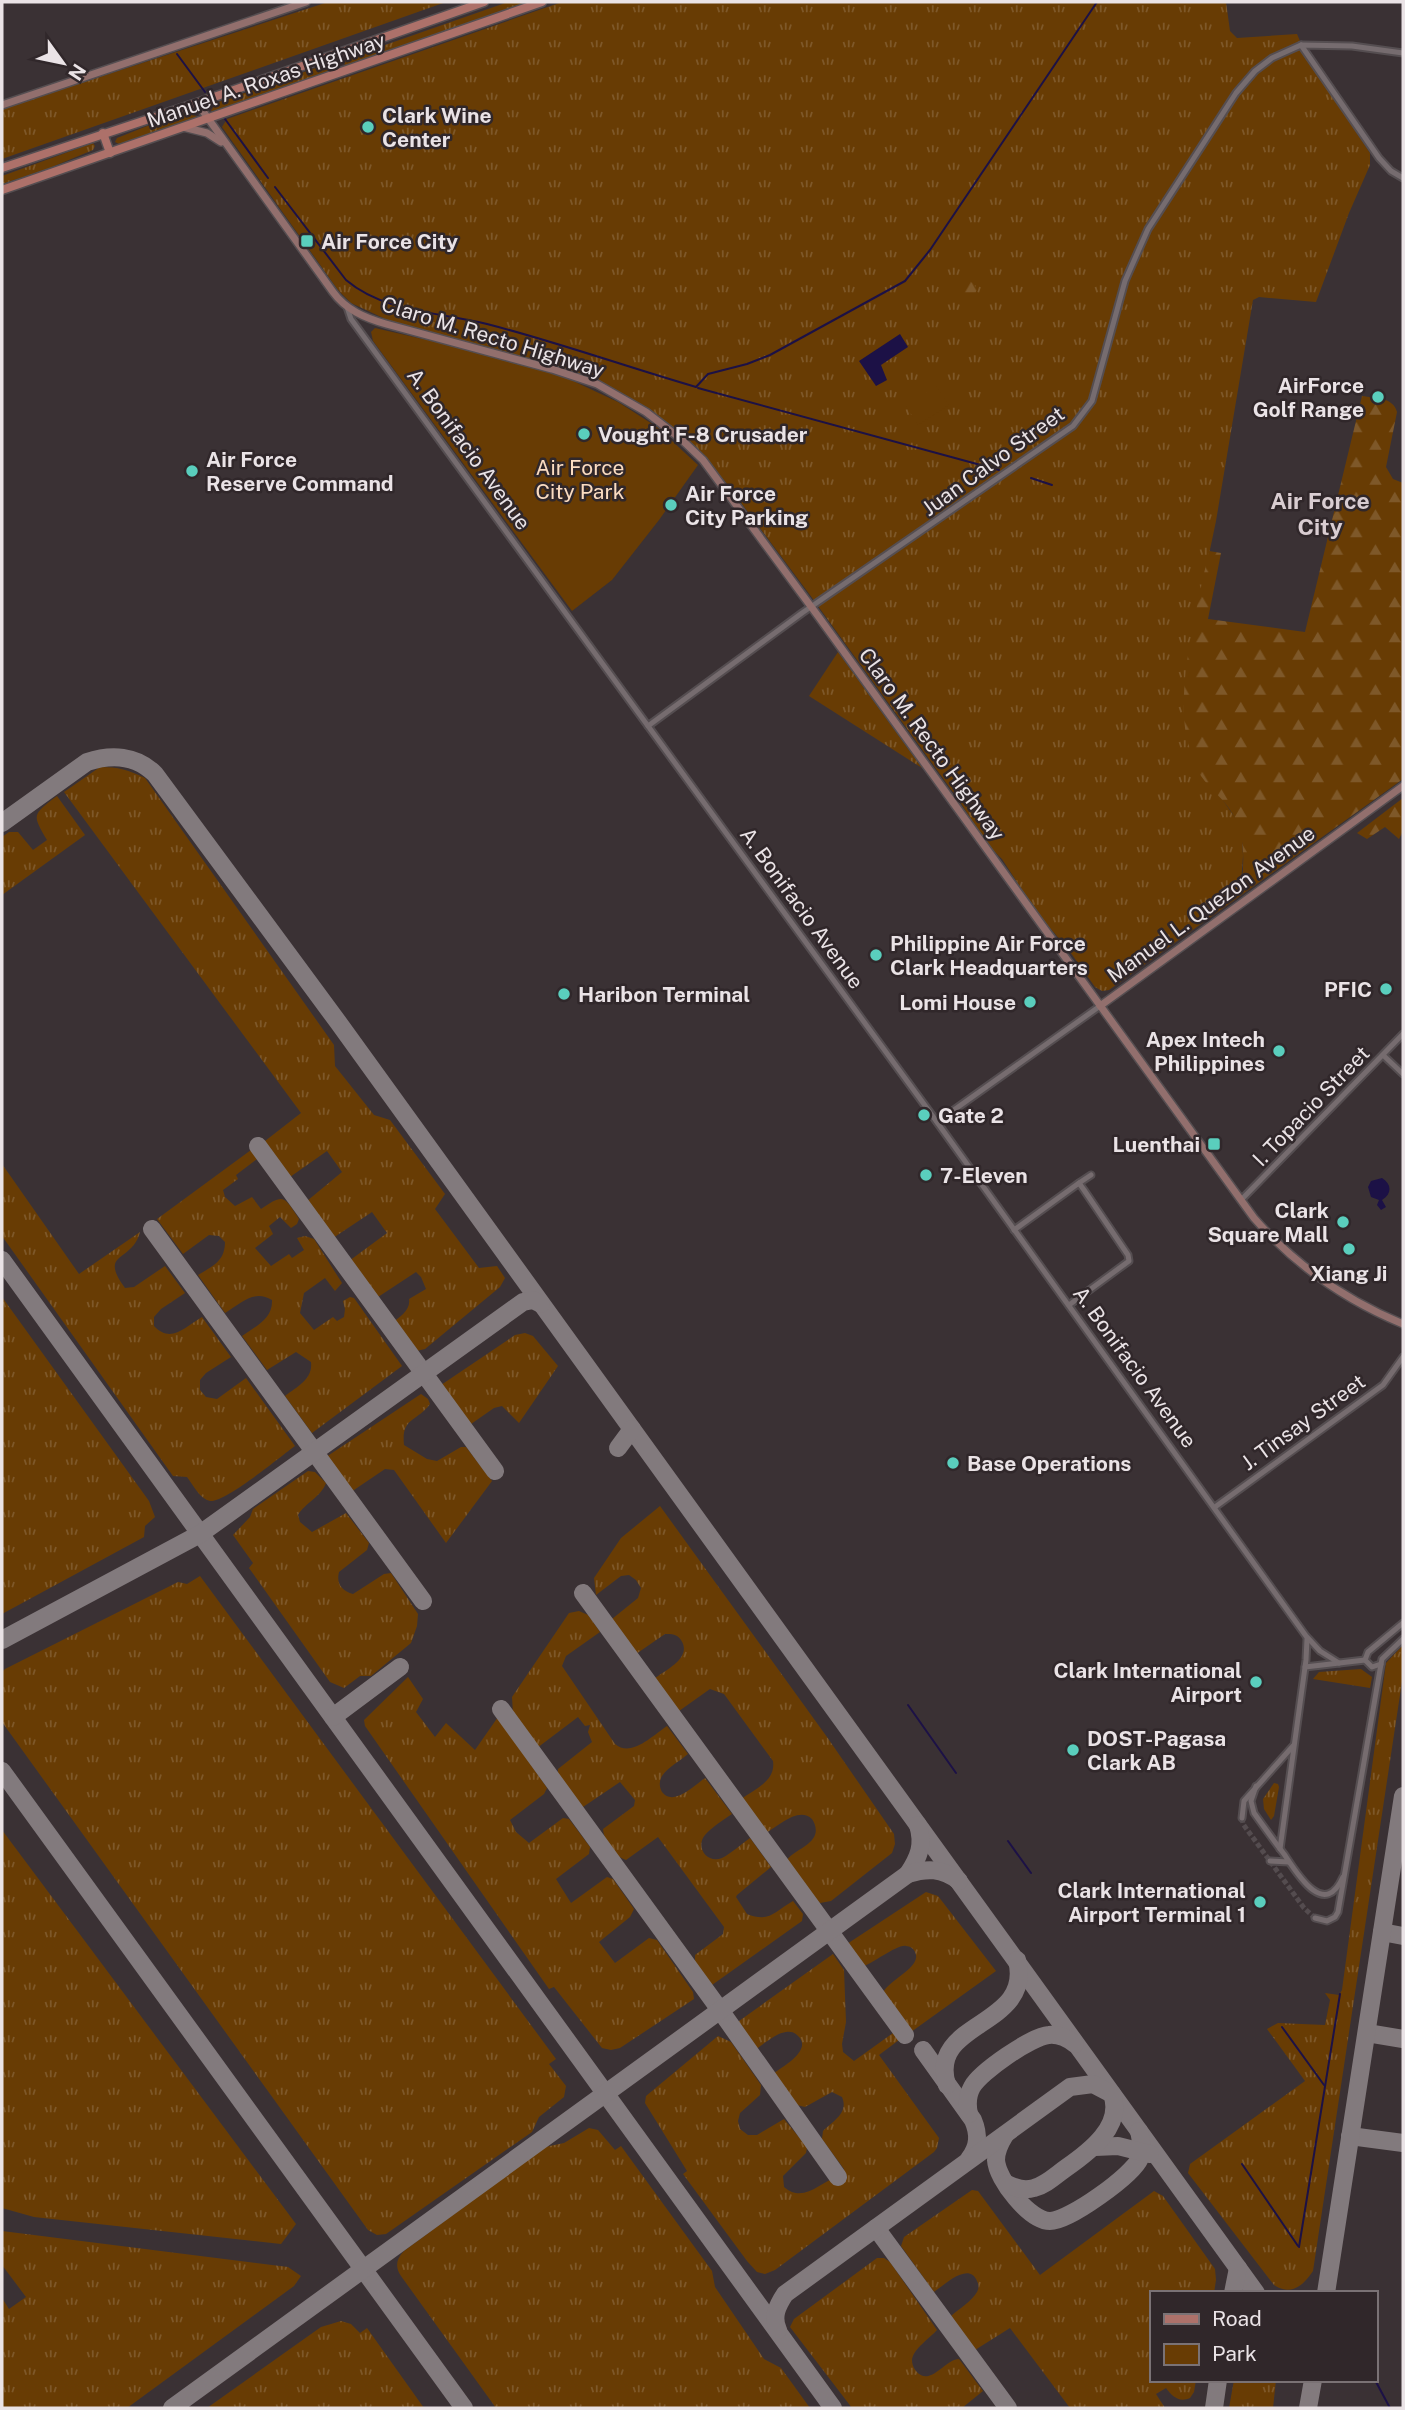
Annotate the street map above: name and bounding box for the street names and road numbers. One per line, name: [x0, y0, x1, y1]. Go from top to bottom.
street label: Manuel A. Roxas Highway: [143, 27, 389, 133]
street label: Claro M. Recto Highway: [379, 291, 607, 383]
street label: A. Bonifacio Avenue: [402, 363, 536, 535]
street label: Juan Calvo Street: [917, 401, 1069, 521]
street label: Claro M. Recto Highway: [854, 643, 1010, 845]
street label: Manuel L. Quezon Avenue: [1102, 820, 1320, 988]
street label: A. Bonifacio Avenue: [735, 822, 869, 994]
street label: I. Topacio Street: [1247, 1041, 1375, 1171]
street label: A. Bonifacio Avenue: [1068, 1281, 1202, 1453]
street label: J. Tinsay Street: [1236, 1369, 1370, 1475]

